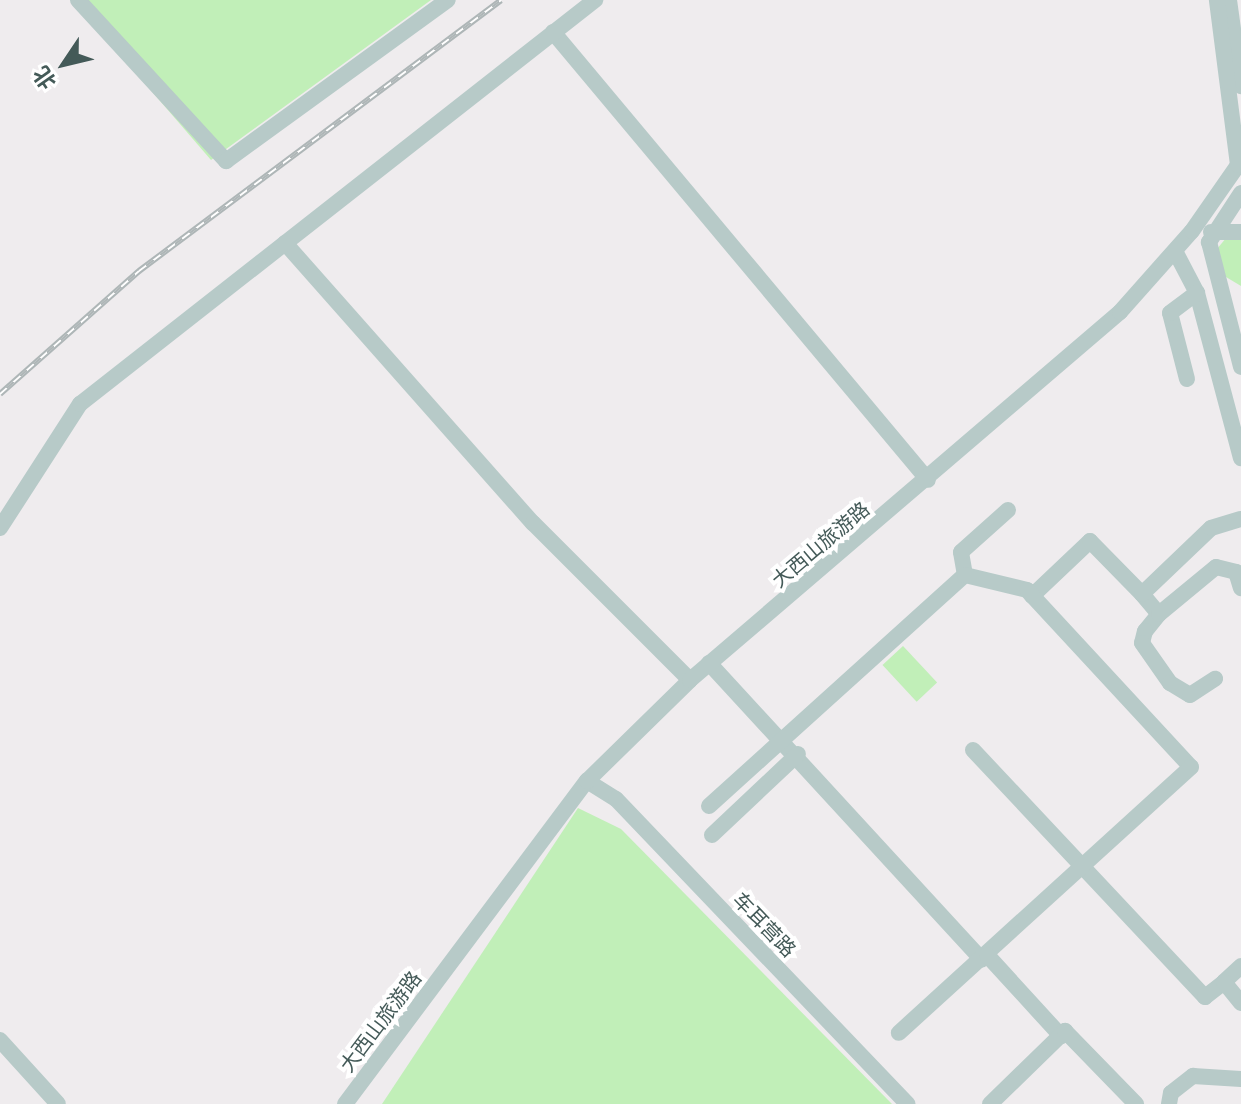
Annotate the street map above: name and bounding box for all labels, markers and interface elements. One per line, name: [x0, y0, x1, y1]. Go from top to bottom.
north arrow: [24, 24, 104, 104]
text: 北: [27, 61, 61, 94]
street label: 大西山旅游路: [767, 497, 875, 593]
street label: 车耳营路: [728, 888, 800, 962]
street label: 大西山旅游路: [335, 967, 427, 1077]

